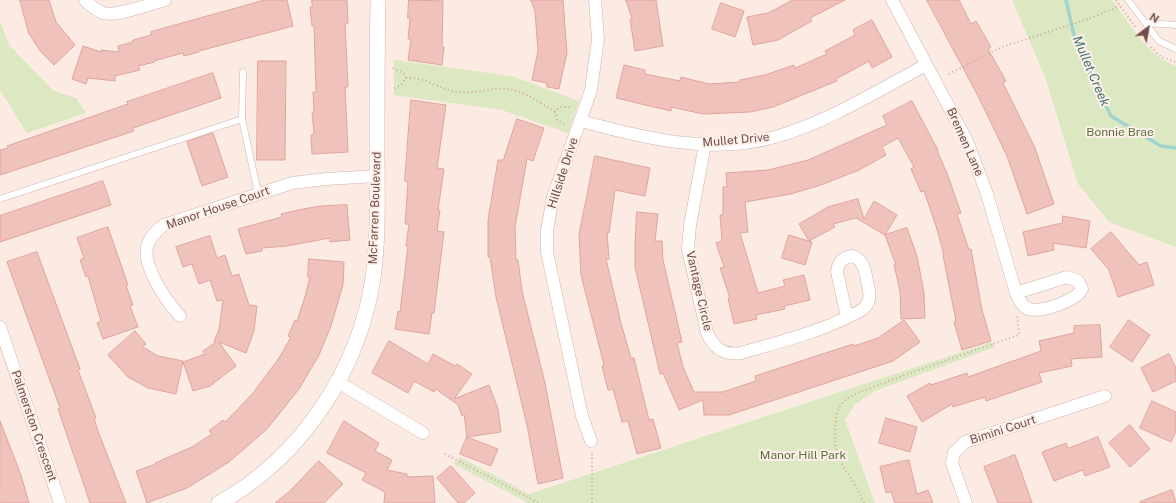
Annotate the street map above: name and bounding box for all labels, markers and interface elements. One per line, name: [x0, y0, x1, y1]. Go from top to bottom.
north arrow: [1128, 8, 1168, 48]
text: N: [1148, 10, 1161, 25]
water label: Mullet Creek: [1069, 33, 1113, 109]
street label: Bremen Lane: [943, 105, 987, 179]
park label: Bonnie Brae: [1086, 125, 1154, 139]
street label: Mullet Drive: [702, 130, 770, 150]
street label: Hillside Drive: [545, 136, 581, 210]
street label: McFarren Boulevard: [366, 151, 384, 265]
street label: Manor House Court: [164, 184, 272, 232]
street label: Vantage Circle: [683, 250, 715, 332]
street label: Palmerston Crescent: [8, 368, 60, 484]
street label: Bimini Court: [968, 413, 1038, 447]
park label: Manor Hill Park: [760, 448, 846, 462]

